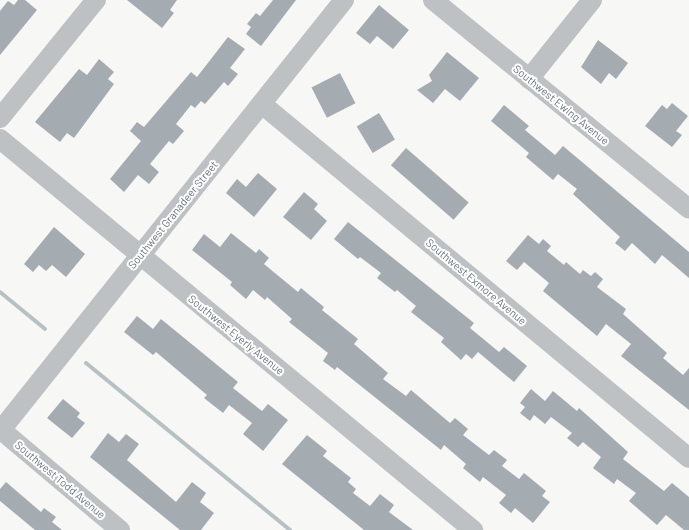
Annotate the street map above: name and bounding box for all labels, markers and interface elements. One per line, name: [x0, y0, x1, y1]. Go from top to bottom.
street label: Southwest Ewing Avenue: [510, 62, 612, 148]
street label: Southwest Granadeer Street: [125, 158, 221, 272]
street label: Southwest Exmore Avenue: [423, 236, 529, 328]
street label: Southwest Eyerly Avenue: [185, 292, 287, 378]
street label: Southwest Todd Avenue: [12, 438, 108, 522]

